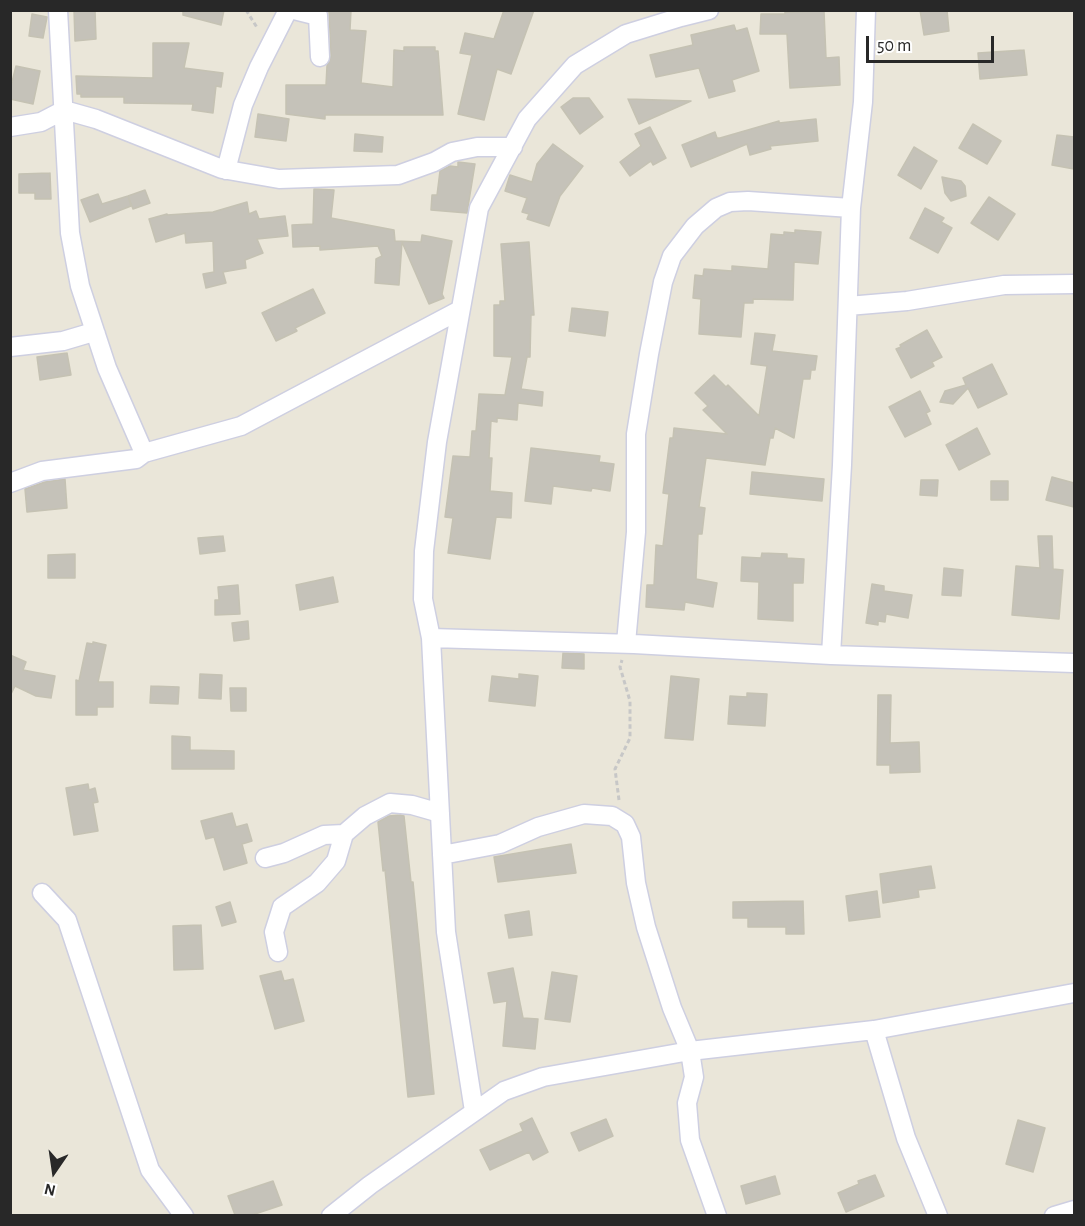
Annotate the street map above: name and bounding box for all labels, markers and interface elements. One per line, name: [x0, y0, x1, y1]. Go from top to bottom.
scale bar: [869, 24, 996, 62]
text: 50 m: [877, 37, 911, 55]
north arrow: [24, 1142, 84, 1202]
text: N: [43, 1180, 57, 1199]

